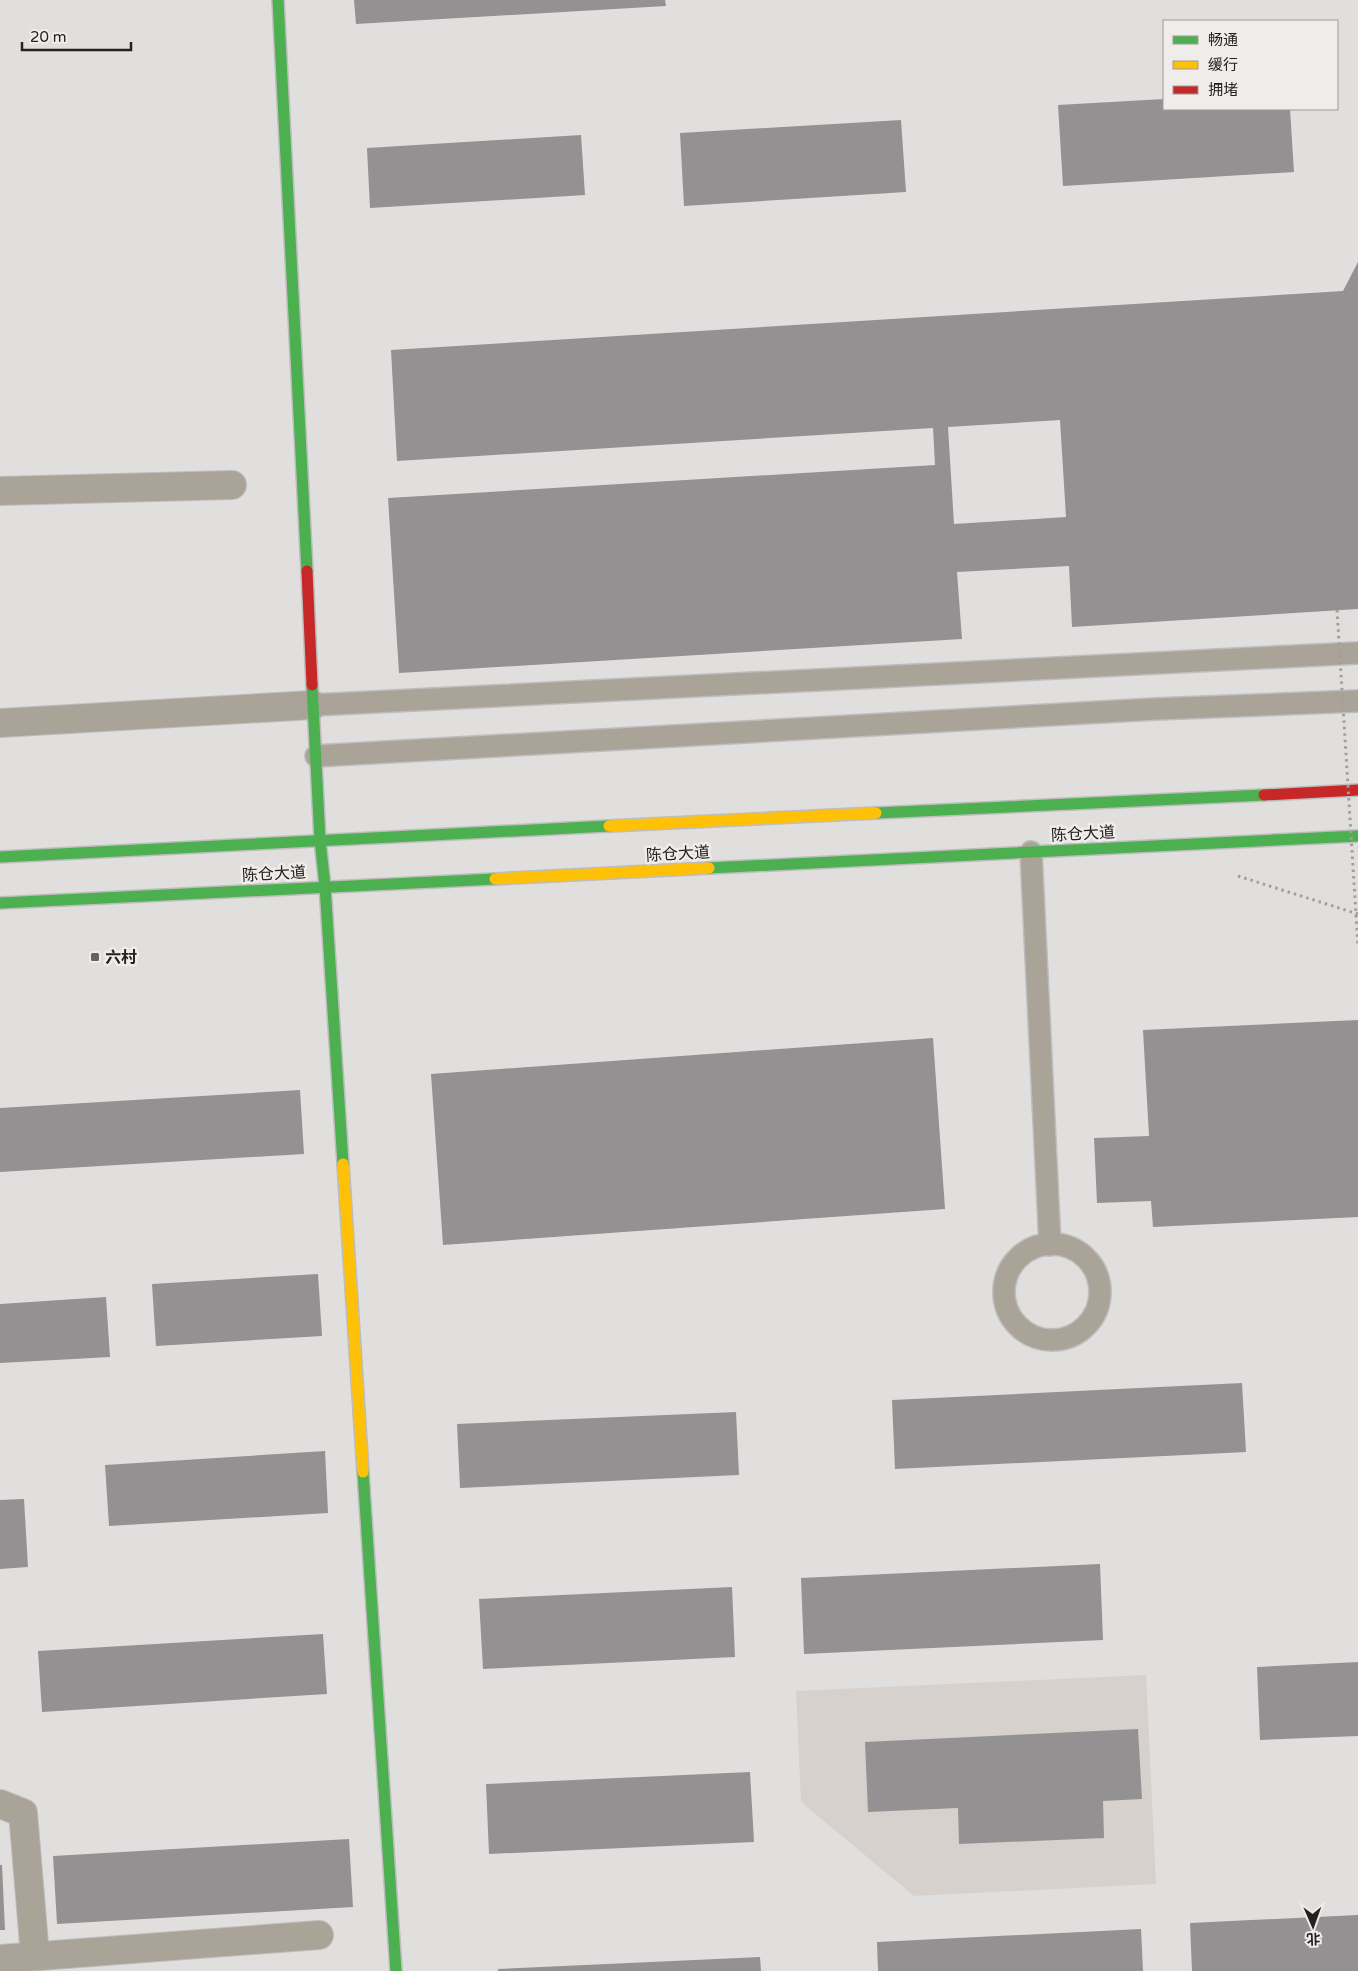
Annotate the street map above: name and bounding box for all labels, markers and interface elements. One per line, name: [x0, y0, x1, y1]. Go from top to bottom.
scale bar: [22, 20, 131, 52]
legend: [1163, 20, 1338, 110]
text: 20 m: [30, 28, 67, 46]
text: 畅通: [1208, 31, 1238, 49]
text: 缓行: [1208, 56, 1238, 74]
text: 拥堵: [1208, 81, 1238, 99]
street label: 陈仓大道: [1051, 822, 1116, 846]
street label: 陈仓大道: [646, 842, 711, 866]
street label: 陈仓大道: [242, 862, 307, 886]
place label: 六村: [105, 948, 137, 968]
marker: 六村: [89, 951, 101, 963]
north arrow: [1288, 1901, 1338, 1951]
text: 北: [1306, 1930, 1321, 1947]

